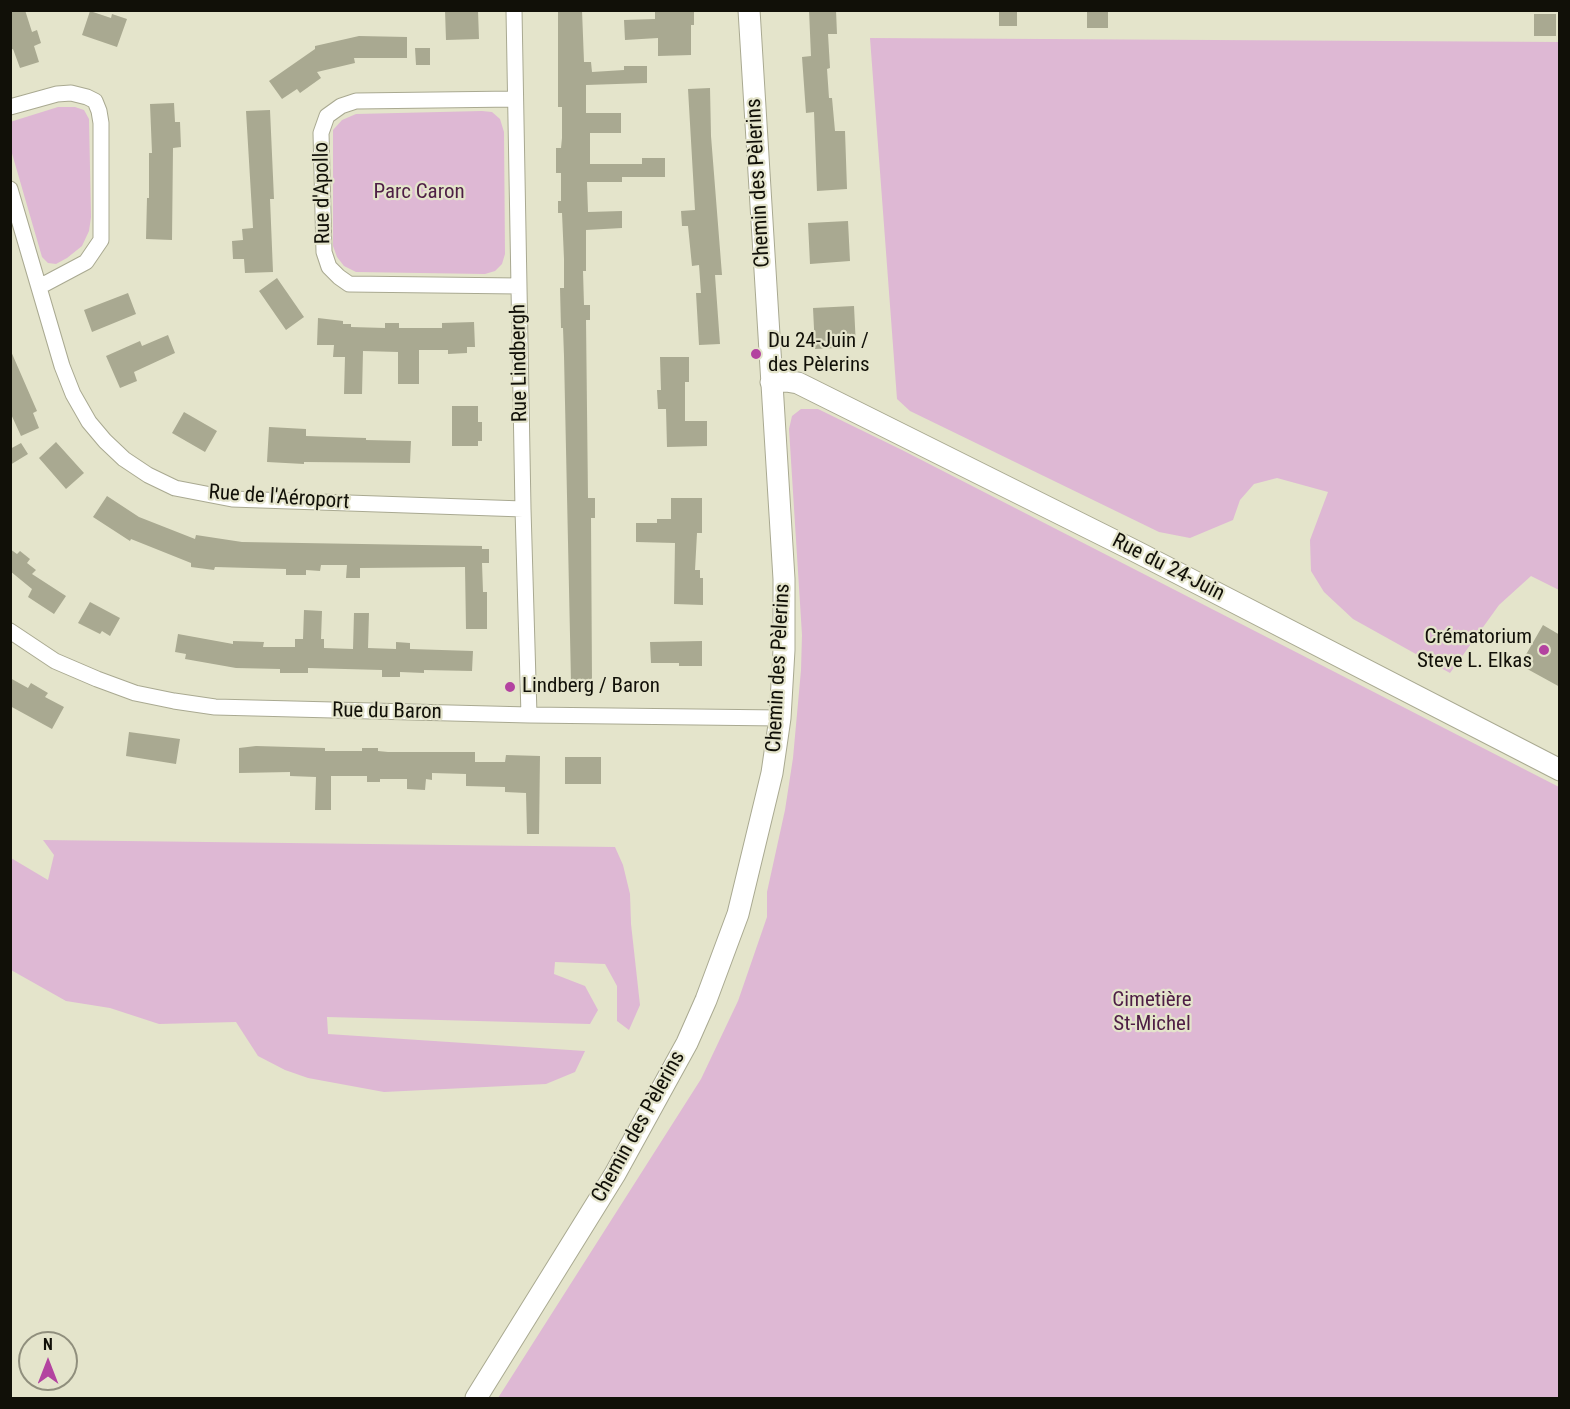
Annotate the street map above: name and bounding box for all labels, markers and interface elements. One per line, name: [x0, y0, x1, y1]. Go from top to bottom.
street label: Chemin des Pèlerins: [742, 98, 776, 268]
street label: Rue d'Apollo: [310, 142, 336, 244]
park label: Parc Caron: [373, 180, 465, 206]
street label: Rue Lindbergh: [506, 304, 534, 422]
place label: Du 24-Juin / des Pèlerins: [768, 329, 870, 379]
marker: Du 24-Juin / des Pèlerins: [749, 347, 763, 361]
street label: Rue de l'Aéroport: [208, 481, 350, 515]
street label: Rue du 24-Juin: [1108, 529, 1228, 607]
street label: Chemin des Pèlerins: [762, 583, 796, 753]
place label: Crématorium Steve L. Elkas: [1417, 625, 1532, 675]
marker: Crématorium Steve L. Elkas: [1537, 643, 1551, 657]
place label: Lindberg / Baron: [522, 674, 660, 700]
marker: Lindberg / Baron: [503, 680, 517, 694]
street label: Rue du Baron: [332, 698, 442, 726]
park label: Cimetière St-Michel: [1112, 988, 1192, 1038]
street label: Chemin des Pèlerins: [587, 1047, 691, 1207]
north arrow: [18, 1331, 78, 1391]
text: N: [43, 1335, 53, 1354]

